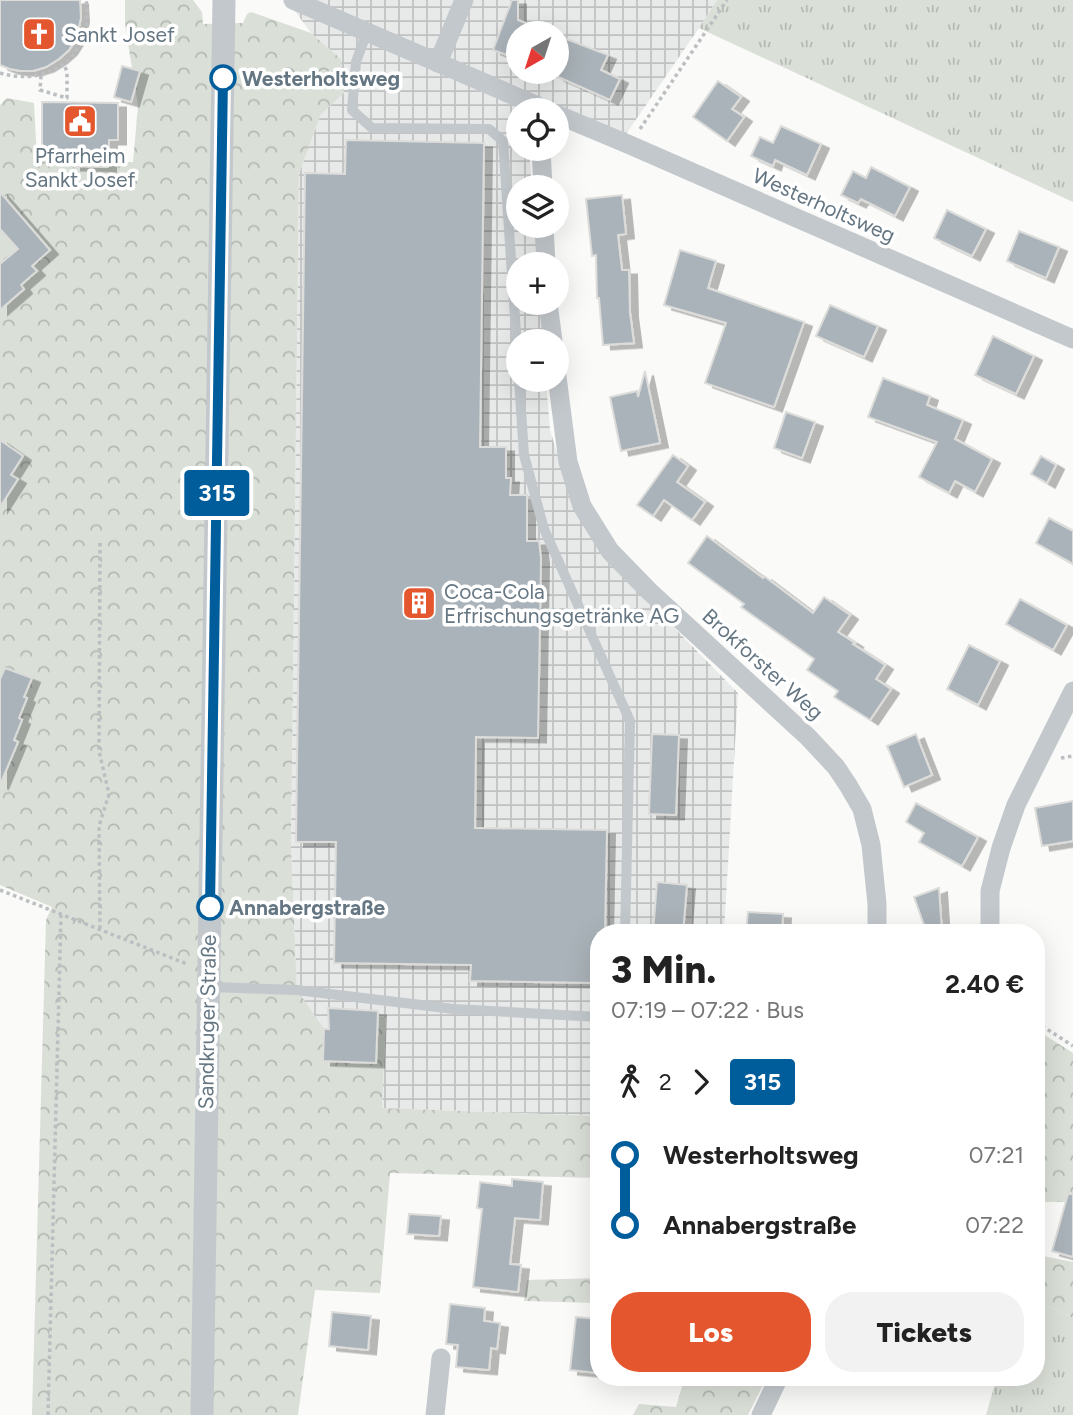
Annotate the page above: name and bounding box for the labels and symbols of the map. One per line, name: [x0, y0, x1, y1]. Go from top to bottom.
church icon: Sankt Josef: [20, 15, 58, 53]
north arrow: [506, 21, 569, 84]
place label: Sankt Josef: [64, 22, 175, 47]
marker: Westerholtsweg: [210, 65, 236, 91]
place label: Westerholtsweg: [242, 66, 400, 91]
public building icon: Pfarrheim Sankt Josef: [61, 102, 99, 140]
place label: Pfarrheim Sankt Josef: [25, 143, 136, 192]
street label: Westerholtsweg: [749, 162, 899, 248]
line badge: 315: [177, 470, 257, 516]
place label: Coca-Cola Erfrischungsgetränke AG: [444, 579, 679, 628]
building icon: Coca-Cola Erfrischungsgetränke AG: [400, 584, 438, 622]
street label: Brokforster Weg: [697, 603, 829, 725]
marker: Annabergstraße: [197, 894, 223, 920]
place label: Annabergstraße: [229, 895, 385, 920]
street label: Sandkruger Straße: [193, 934, 221, 1110]

